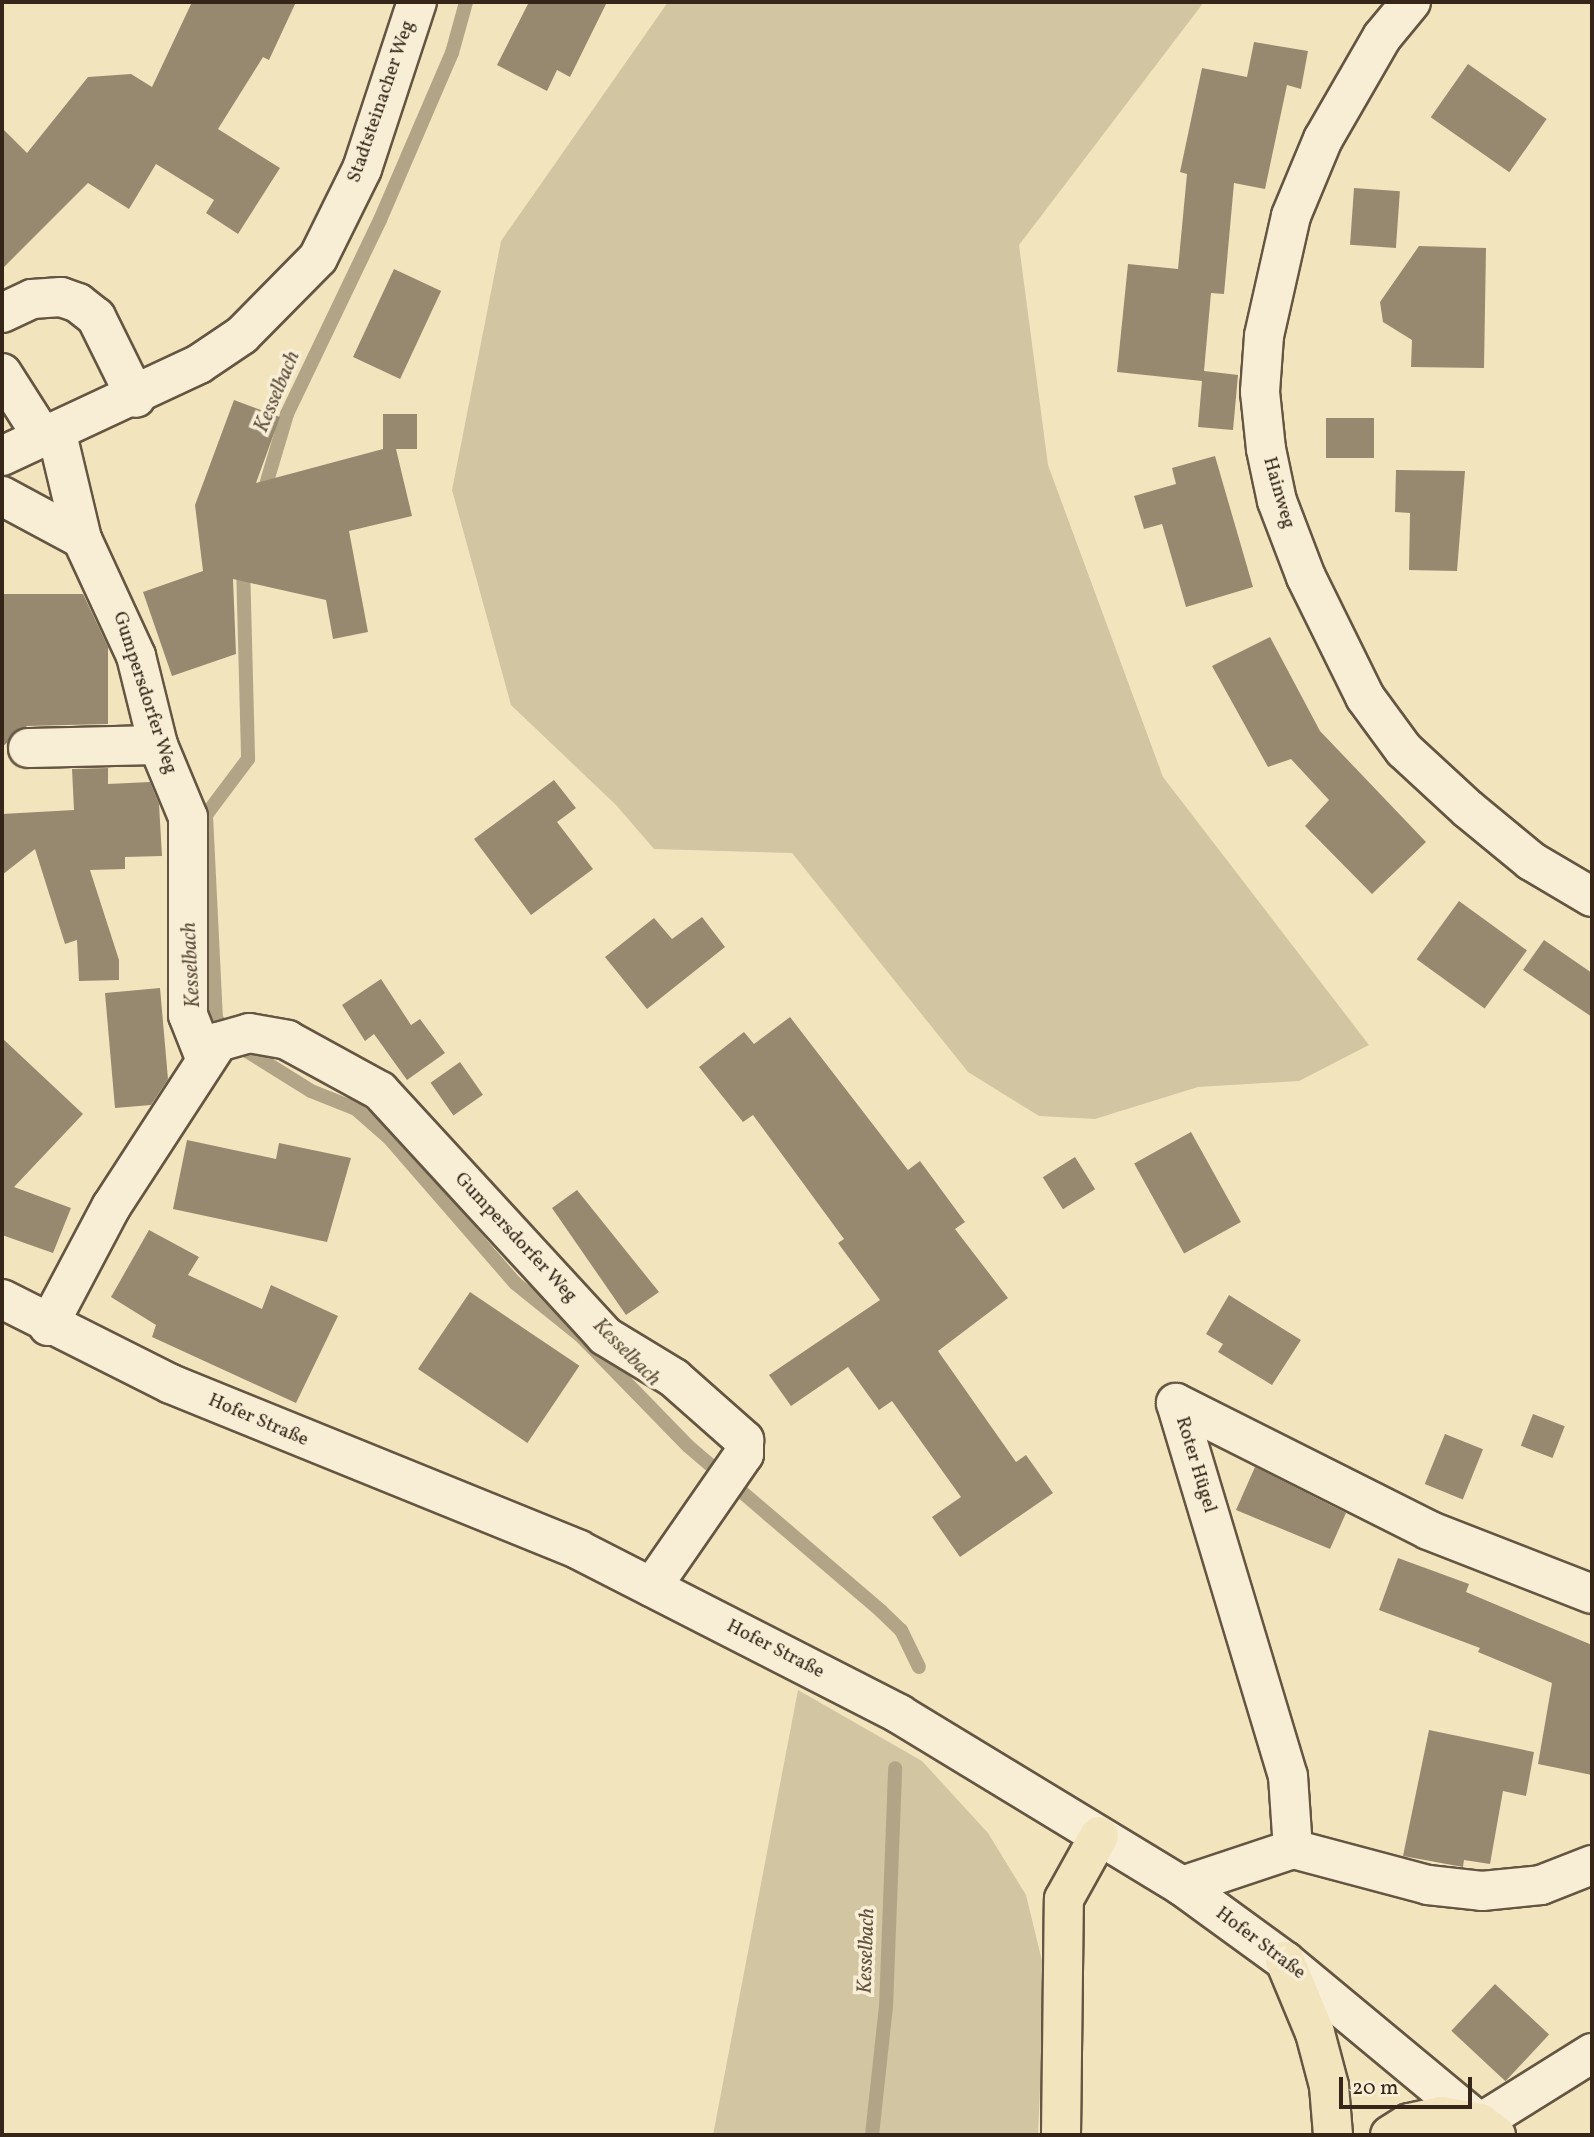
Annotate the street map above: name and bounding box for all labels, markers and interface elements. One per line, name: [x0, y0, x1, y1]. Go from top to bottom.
street label: Stadtsteinacher Weg: [343, 18, 421, 186]
water label: Kesselbach: [250, 348, 306, 436]
street label: Hainweg: [1257, 455, 1299, 531]
street label: Gumpersdorfer Weg: [107, 609, 181, 777]
water label: Kesselbach: [177, 921, 207, 1009]
street label: Gumpersdorfer Weg: [449, 1168, 581, 1308]
water label: Kesselbach: [587, 1314, 665, 1392]
street label: Hofer Straße: [204, 1390, 312, 1452]
street label: Roter Hügel: [1170, 1414, 1220, 1516]
street label: Hofer Straße: [722, 1616, 828, 1684]
street label: Hofer Straße: [1211, 1903, 1309, 1985]
water label: Kesselbach: [853, 1908, 881, 1994]
scale bar: [1342, 2064, 1475, 2108]
text: 20 m: [1352, 2074, 1398, 2103]

